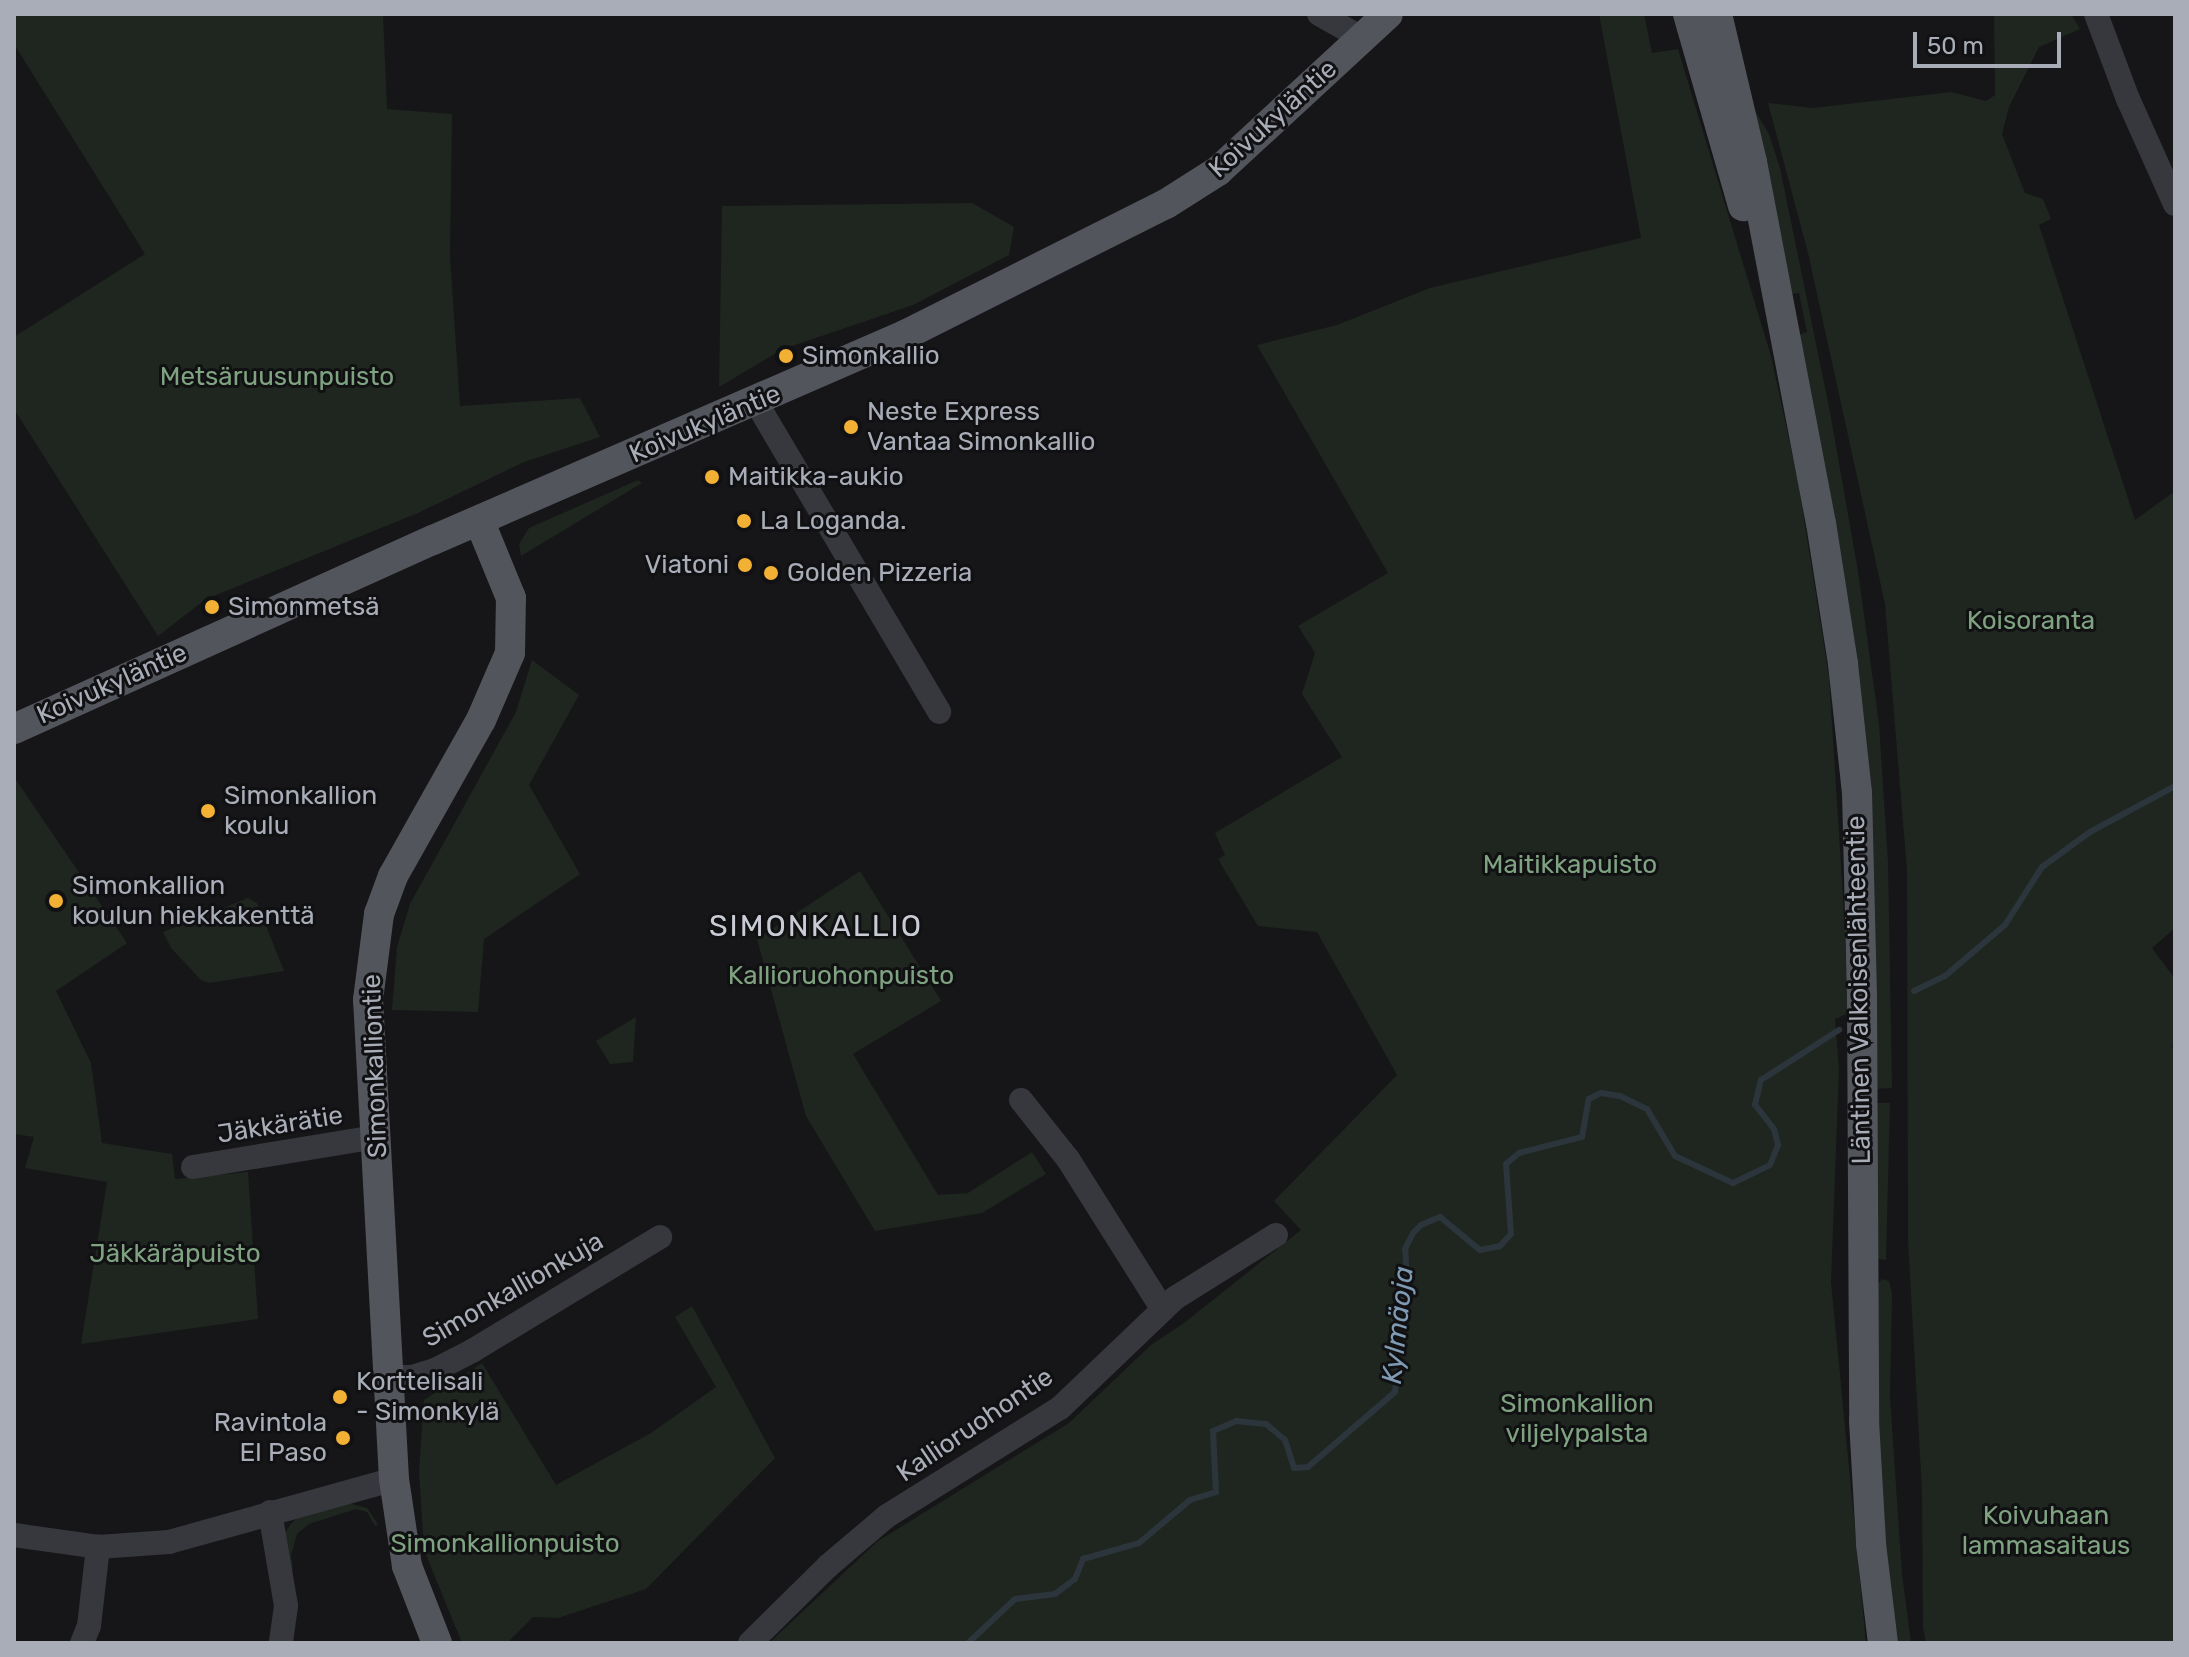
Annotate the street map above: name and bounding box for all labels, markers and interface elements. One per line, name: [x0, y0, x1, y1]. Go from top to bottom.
scale bar: [1917, 16, 2065, 66]
text: 50 m: [1927, 32, 1984, 60]
street label: Koivukyläntie: [1203, 53, 1343, 185]
place label: Simonkallio: [802, 340, 940, 372]
marker: Simonkallio: [777, 347, 795, 365]
park label: Metsäruusunpuisto: [160, 361, 394, 393]
street label: Koivukyläntie: [625, 378, 785, 470]
place label: Neste Express Vantaa Simonkallio: [867, 396, 1095, 458]
marker: Neste Express Vantaa Simonkallio: [842, 418, 860, 436]
place label: Maitikka-aukio: [728, 461, 904, 493]
marker: Maitikka-aukio: [703, 468, 721, 486]
place label: La Loganda.: [760, 505, 907, 537]
marker: La Loganda.: [735, 512, 753, 530]
place label: Viatoni: [644, 549, 729, 581]
marker: Viatoni: [736, 556, 754, 574]
place label: Golden Pizzeria: [787, 557, 972, 589]
marker: Golden Pizzeria: [762, 564, 780, 582]
place label: Simonmetsä: [228, 591, 380, 623]
marker: Simonmetsä: [203, 598, 221, 616]
park label: Koisoranta: [1967, 605, 2095, 637]
street label: Koivukyläntie: [32, 637, 192, 731]
place label: Simonkallion koulu: [224, 780, 377, 842]
marker: Simonkallion koulu: [199, 802, 217, 820]
street label: Läntinen Valkoisenlähteentie: [1840, 815, 1878, 1165]
park label: Maitikkapuisto: [1483, 849, 1657, 881]
place label: Simonkallion koulun hiekkakenttä: [72, 870, 315, 932]
marker: Simonkallion koulun hiekkakenttä: [47, 892, 65, 910]
district label: SIMONKALLIO: [709, 908, 923, 944]
park label: Kallioruohonpuisto: [728, 960, 954, 992]
street label: Simonkalliontie: [356, 973, 394, 1159]
street label: Jäkkärätie: [215, 1100, 345, 1150]
street label: Simonkallionkuja: [417, 1226, 609, 1354]
park label: Jäkkäräpuisto: [89, 1238, 261, 1270]
water label: Kylmäoja: [1375, 1264, 1421, 1386]
street label: Kallioruohontie: [891, 1361, 1059, 1489]
place label: Korttelisali - Simonkylä: [356, 1366, 500, 1428]
marker: Korttelisali - Simonkylä: [331, 1388, 349, 1406]
park label: Simonkallion viljelypalsta: [1500, 1388, 1654, 1450]
place label: Ravintola El Paso: [214, 1407, 327, 1468]
marker: Ravintola El Paso: [334, 1429, 352, 1447]
park label: Koivuhaan lammasaitaus: [1962, 1500, 2130, 1562]
park label: Simonkallionpuisto: [390, 1528, 620, 1560]

